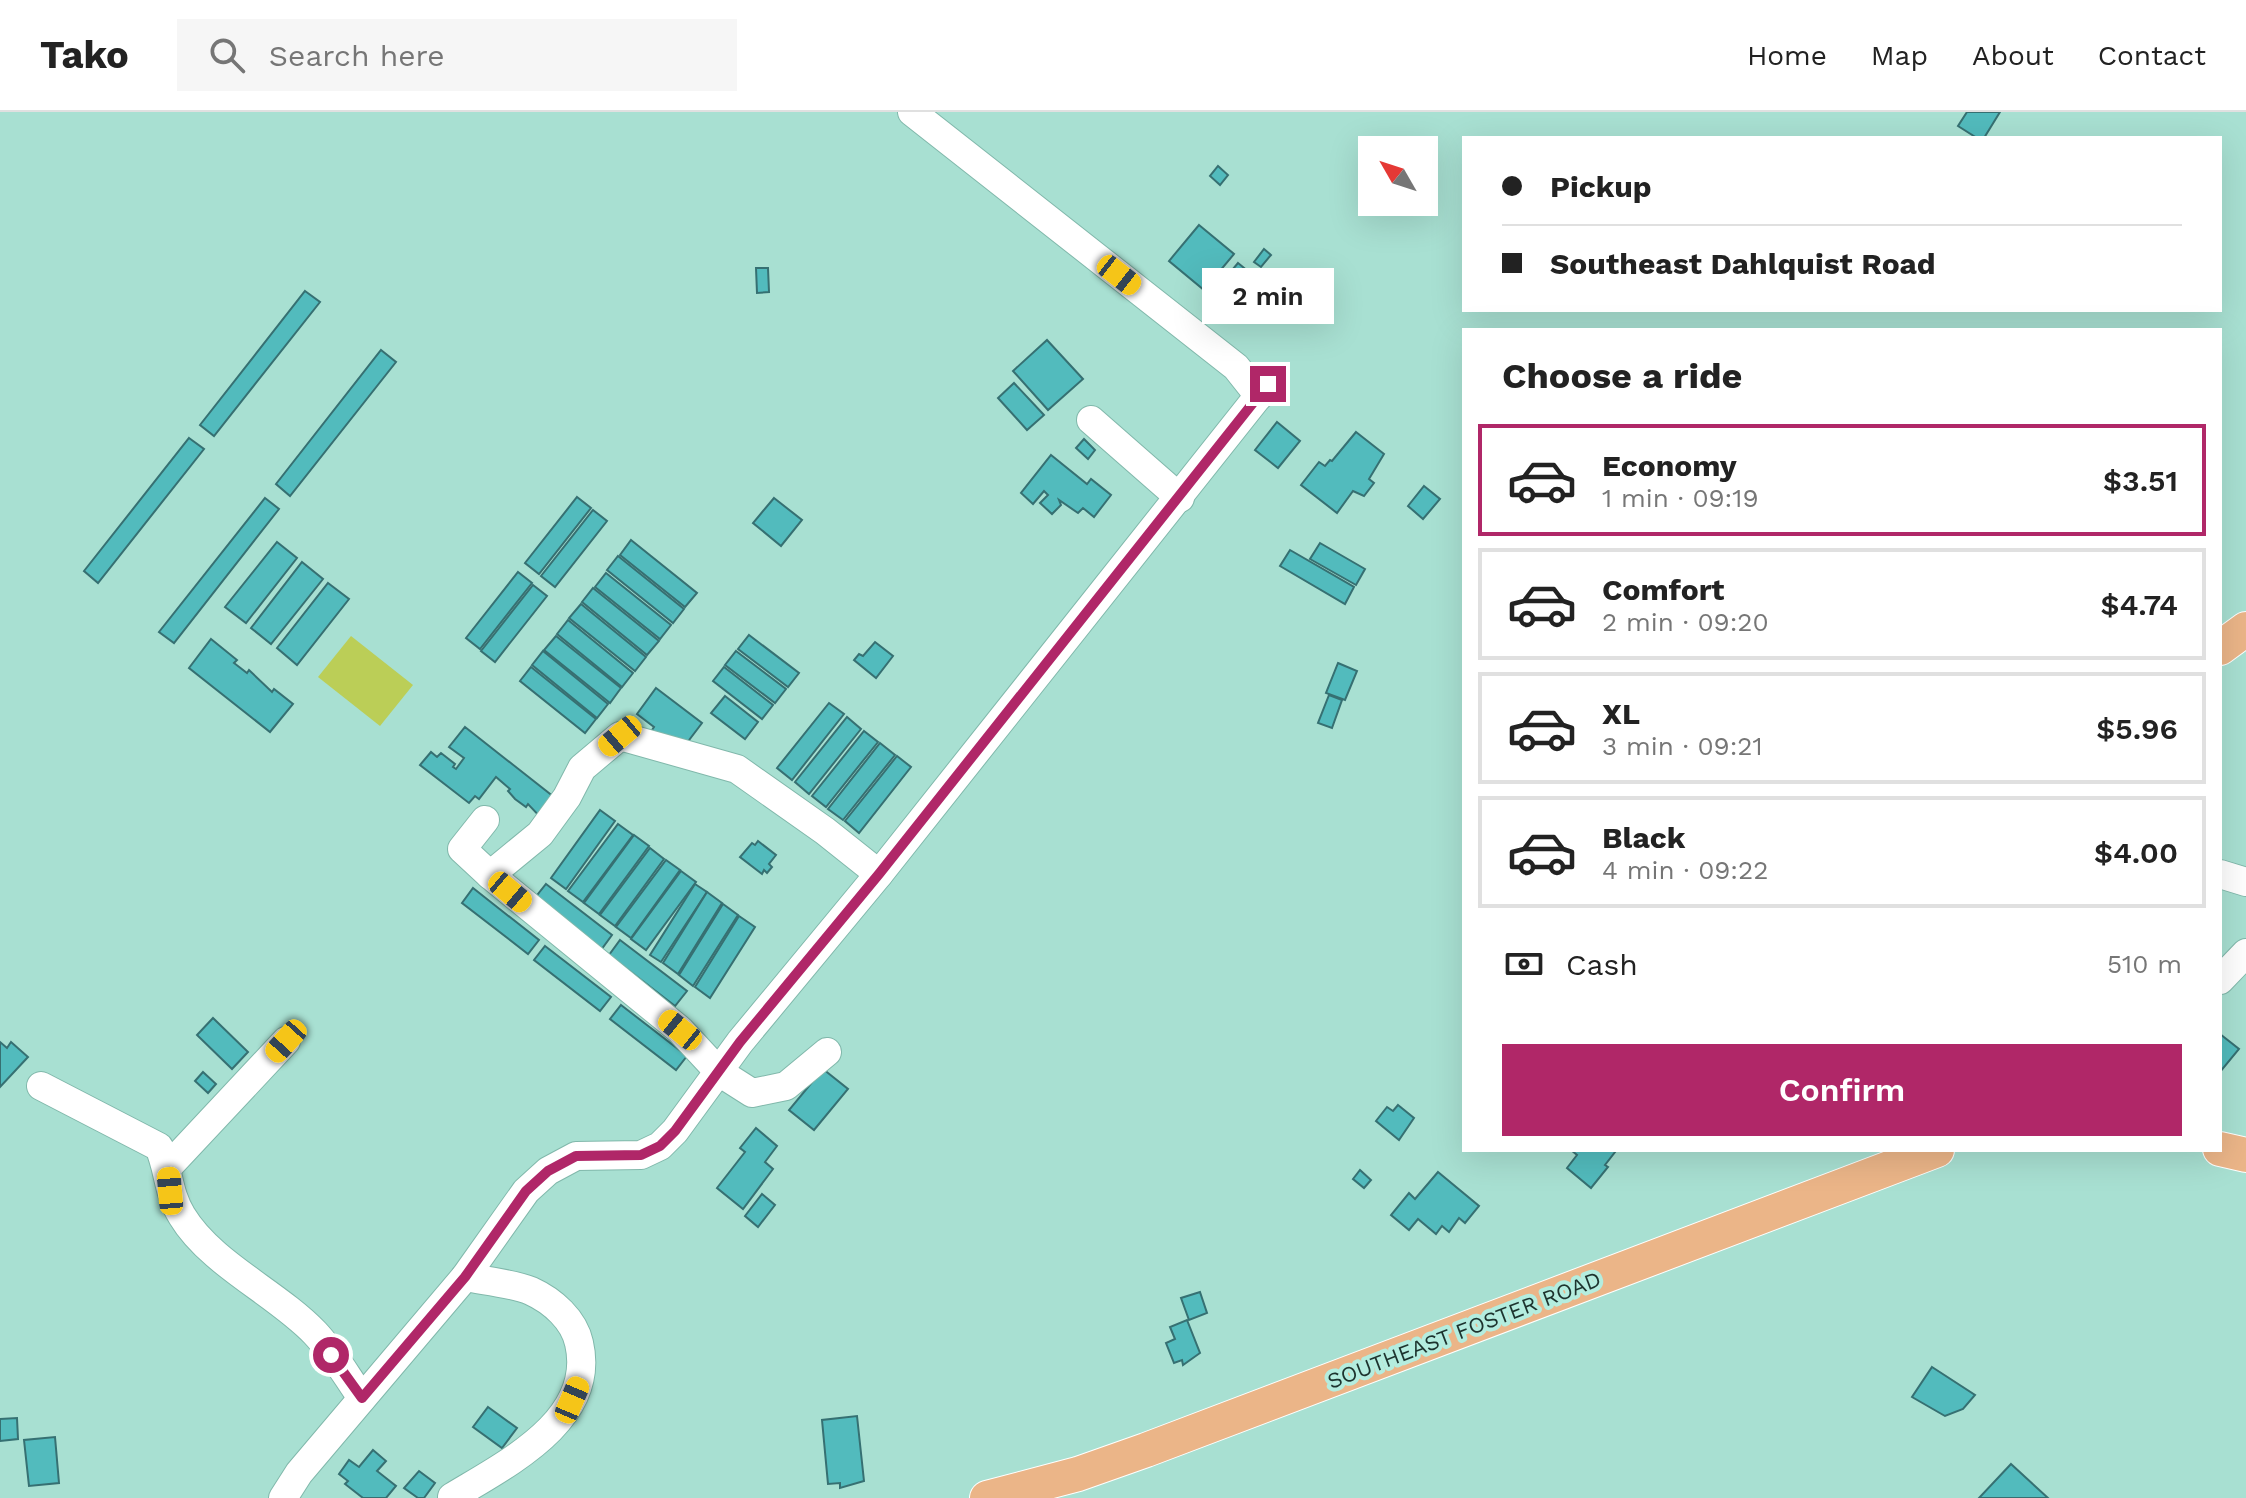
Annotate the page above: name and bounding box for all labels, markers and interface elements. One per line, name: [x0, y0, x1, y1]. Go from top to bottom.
search box: [177, 19, 737, 91]
text: Tako: [40, 33, 129, 77]
icon: search: [205, 33, 249, 77]
text: Search here: [269, 38, 445, 73]
text: Home: [1747, 39, 1827, 72]
text: Map: [1871, 39, 1928, 72]
text: About: [1972, 39, 2054, 72]
text: Contact: [2098, 39, 2206, 72]
north arrow: [1358, 136, 1438, 216]
map controls: [1358, 136, 1438, 216]
text: Pickup: [1550, 169, 1652, 204]
text: Southeast Dahlquist Road: [1550, 246, 1936, 281]
car: [1093, 251, 1145, 299]
callout: 2 min: [1202, 268, 1334, 324]
text: 2 min: [1232, 281, 1304, 311]
text: Choose a ride: [1502, 355, 1742, 397]
route end: [1250, 366, 1286, 402]
icon: car: [1506, 444, 1578, 516]
text: Economy: [1602, 448, 1737, 483]
text: $3.51: [2103, 463, 2178, 498]
text: 1 min · 09:19: [1602, 483, 1759, 513]
icon: car: [1506, 568, 1578, 640]
text: Comfort: [1602, 572, 1724, 607]
text: $4.74: [2100, 587, 2178, 622]
text: 2 min · 09:20: [1602, 607, 1769, 637]
icon: car: [1506, 692, 1578, 764]
text: XL: [1602, 696, 1640, 731]
car: [594, 711, 646, 761]
text: $5.96: [2096, 711, 2178, 746]
text: 3 min · 09:21: [1602, 731, 1763, 761]
icon: car: [1506, 816, 1578, 888]
text: Black: [1602, 820, 1686, 855]
text: $4.00: [2094, 835, 2178, 870]
text: 4 min · 09:22: [1602, 855, 1768, 885]
car: [484, 867, 536, 917]
icon: cash: [1502, 942, 1546, 986]
text: Cash: [1566, 947, 1638, 982]
text: 510 m: [2107, 949, 2182, 979]
car: [654, 1006, 706, 1054]
car: [261, 1015, 311, 1067]
button: Confirm: [1502, 1044, 2182, 1136]
car: [156, 1166, 184, 1216]
street label: SOUTHEAST FOSTER ROAD: [1324, 1266, 1604, 1394]
route start: [313, 1337, 349, 1373]
car: [552, 1373, 592, 1427]

